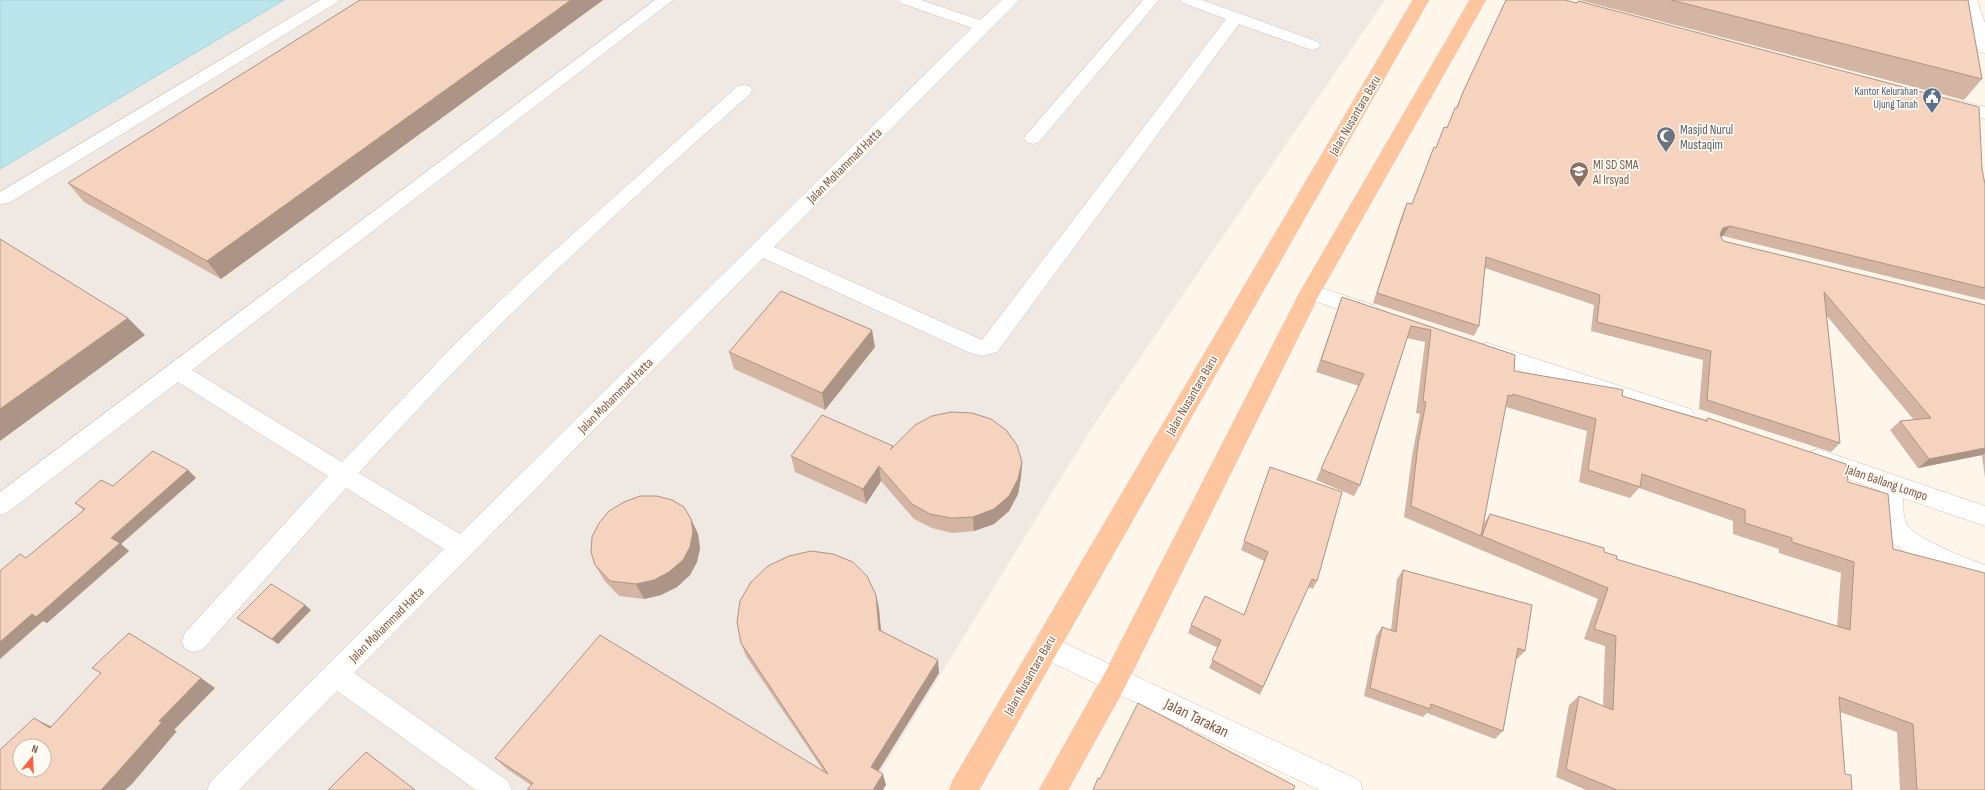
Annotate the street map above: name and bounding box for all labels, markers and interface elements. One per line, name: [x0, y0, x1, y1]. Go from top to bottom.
street label: Jalan Nusantara Baru: [1325, 73, 1384, 159]
place label: Kantor Kelurahan Ujung Tanah: [1855, 85, 1918, 111]
public building icon: Kantor Kelurahan Ujung Tanah: [1921, 86, 1943, 114]
place label: Masjid Nurul Mustaqim: [1680, 122, 1733, 153]
street label: Jalan Mohammad Hatta: [803, 125, 886, 207]
mosque icon: Masjid Nurul Mustaqim: [1655, 125, 1677, 153]
place label: MI SD SMA Al Irsyad: [1592, 157, 1639, 188]
school or university icon: MI SD SMA Al Irsyad: [1568, 160, 1590, 188]
street label: Jalan Nusantara Baru: [1162, 353, 1221, 439]
street label: Jalan Mohammad Hatta: [574, 355, 657, 437]
street label: Jalan Ballang Lompo: [1843, 461, 1930, 504]
street label: Jalan Mohammad Hatta: [345, 584, 428, 666]
street label: Jalan Nusantara Baru: [1000, 633, 1059, 719]
street label: Jalan Tarakan: [1160, 694, 1232, 742]
north arrow: [12, 738, 52, 778]
text: N: [30, 742, 40, 756]

